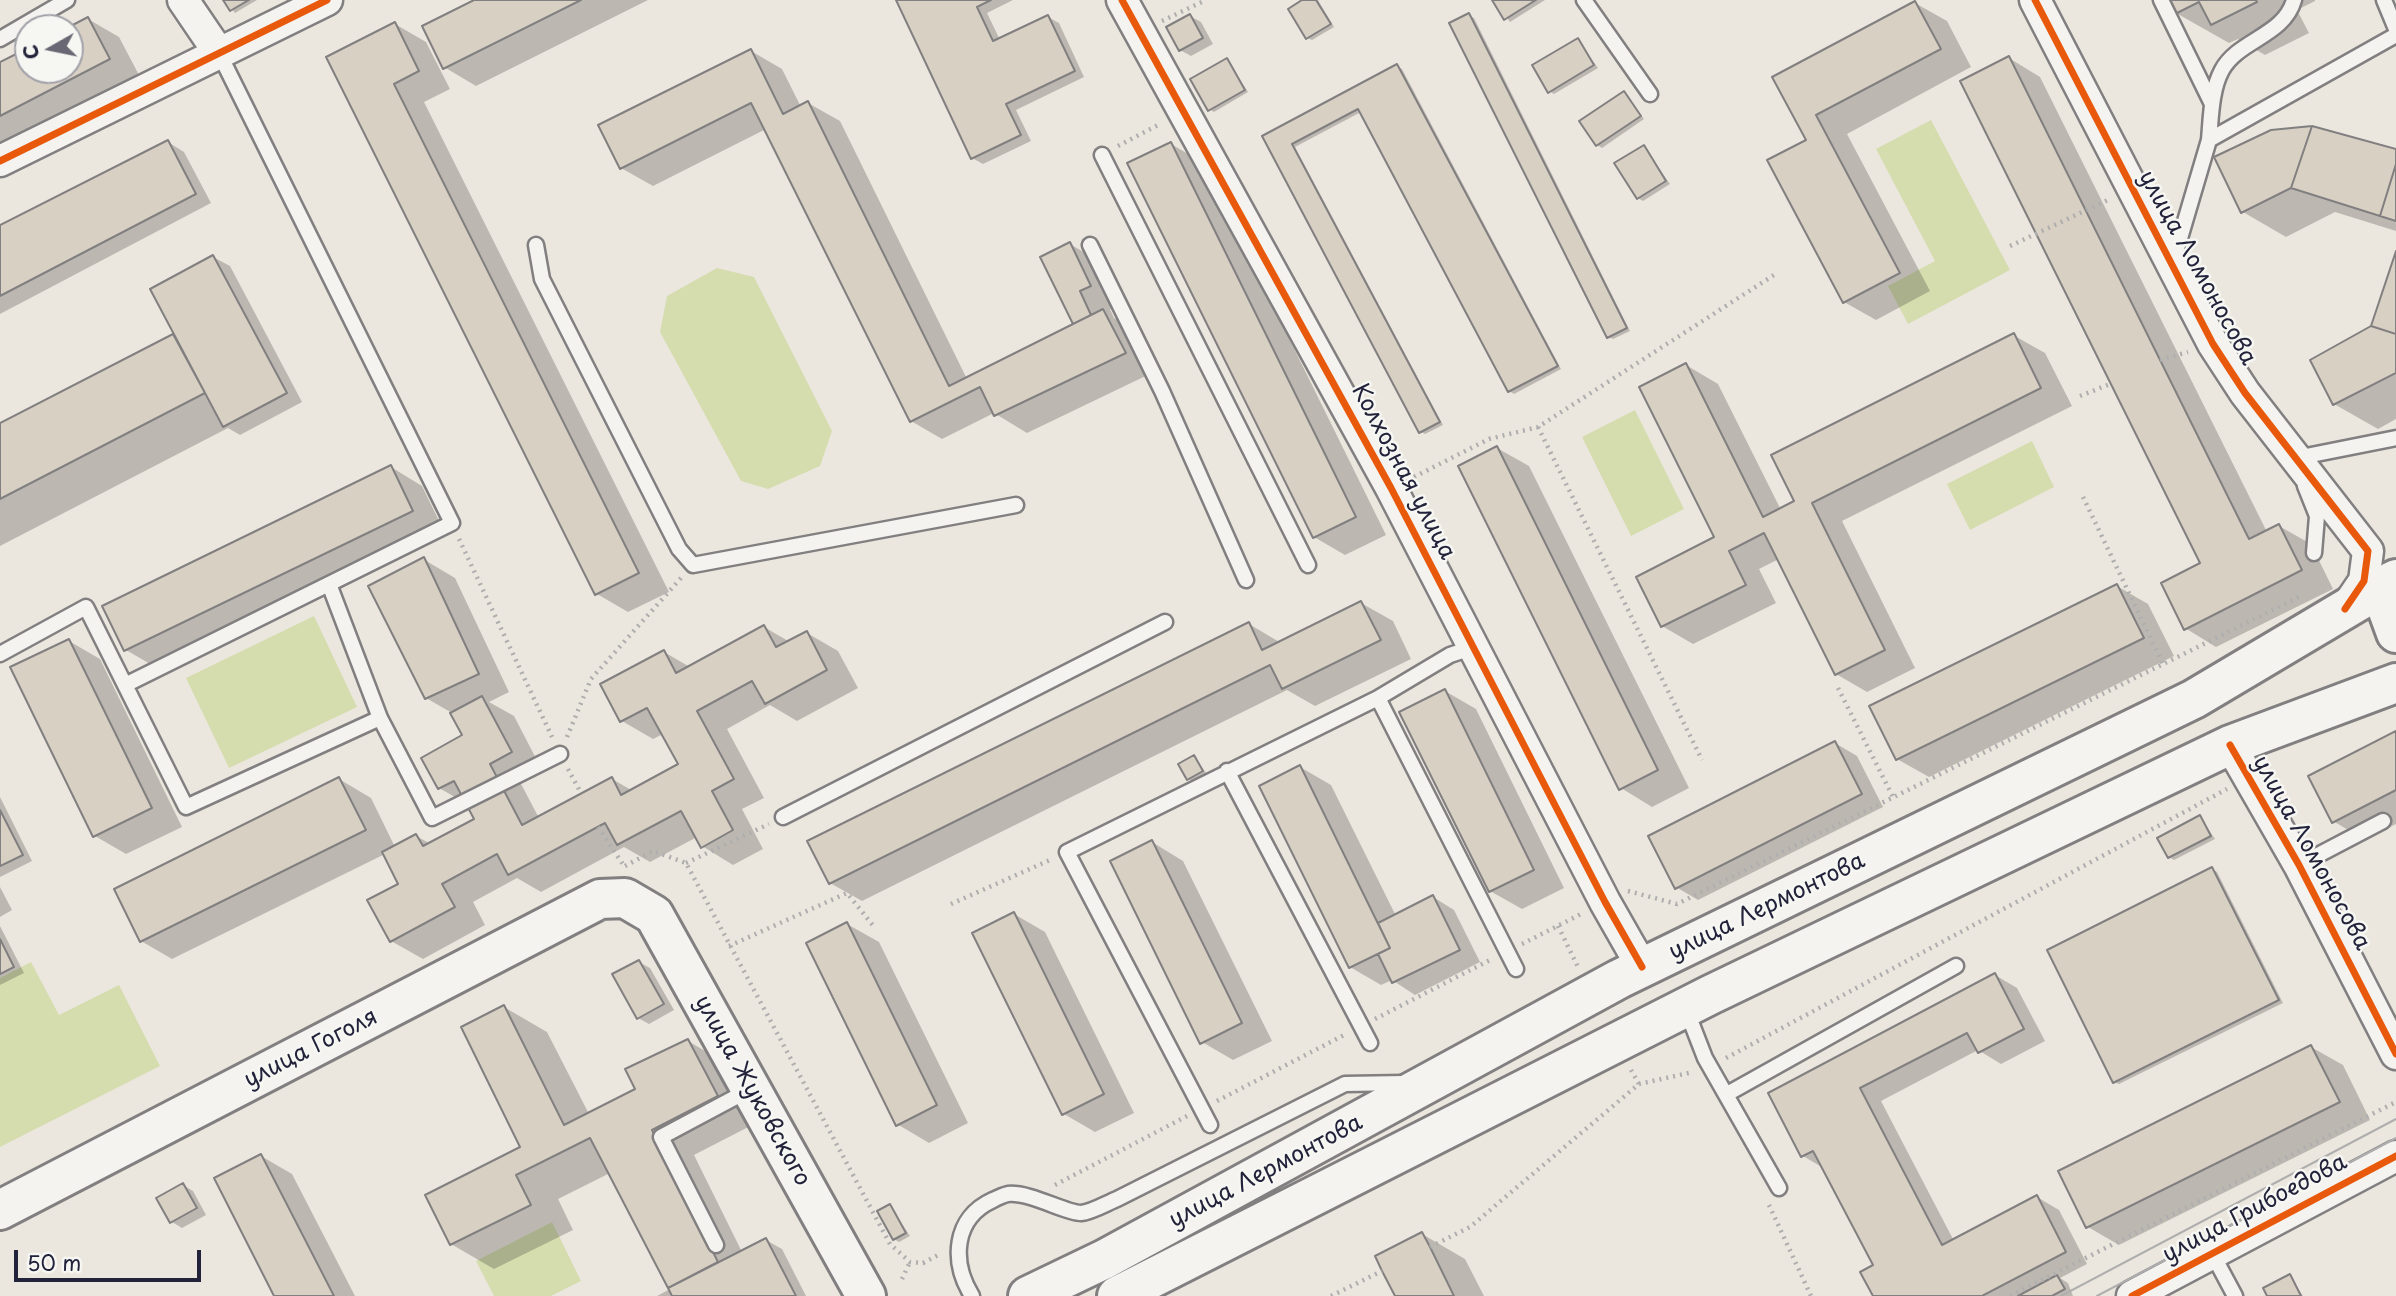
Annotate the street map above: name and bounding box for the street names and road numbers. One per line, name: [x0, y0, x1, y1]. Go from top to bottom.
street label: улица Ломоносова: [2132, 166, 2262, 370]
street label: Колхозная улица: [1345, 380, 1461, 564]
street label: улица Ломоносова: [2246, 751, 2376, 955]
street label: улица Лермонтова: [1664, 847, 1870, 967]
street label: улица Жуковского: [688, 991, 816, 1191]
street label: улица Гоголя: [240, 1003, 382, 1095]
street label: улица Лермонтова: [1165, 1109, 1367, 1235]
street label: улица Грибоедова: [2158, 1149, 2352, 1269]

